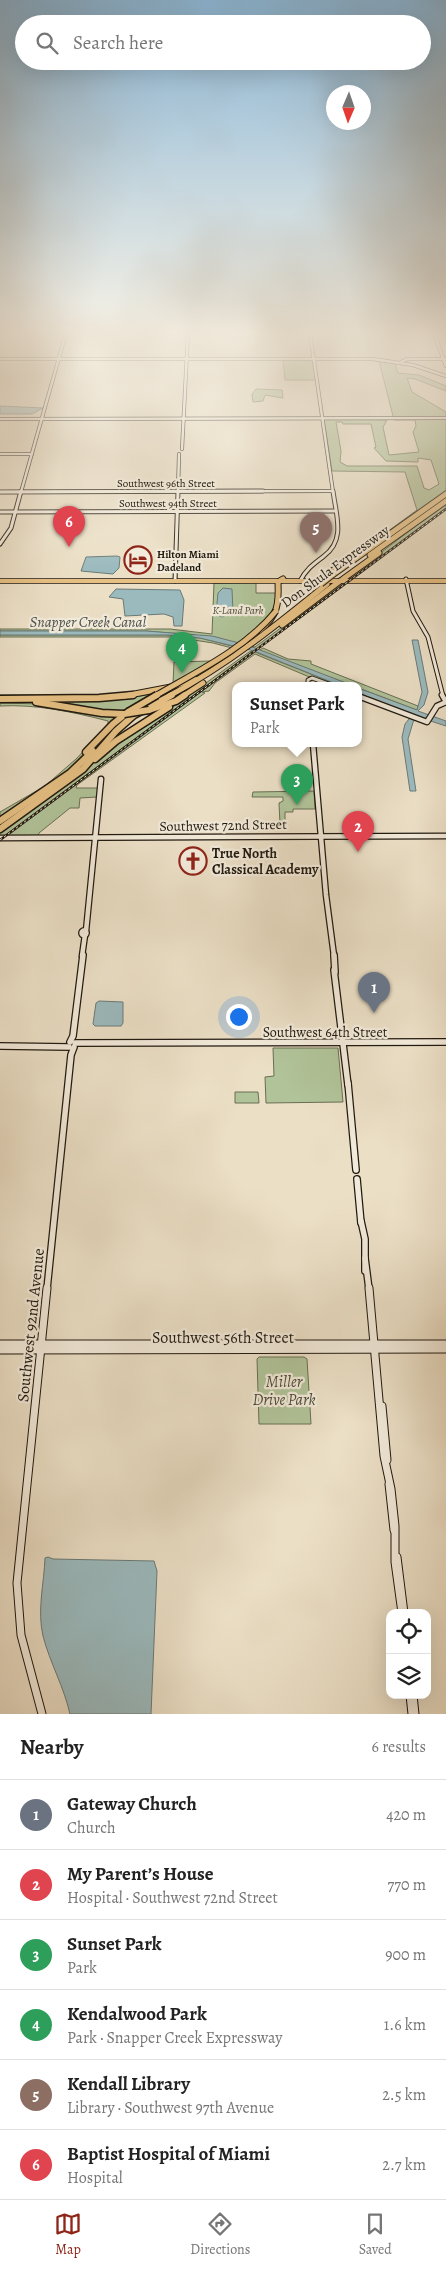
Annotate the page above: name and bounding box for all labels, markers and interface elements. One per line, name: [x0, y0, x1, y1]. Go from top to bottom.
search box: [15, 15, 431, 70]
icon: search: [33, 29, 61, 57]
text: Search here: [73, 30, 163, 56]
north arrow: [326, 85, 371, 130]
street label: Southwest 96th Street: [117, 476, 215, 491]
street label: Southwest 94th Street: [119, 496, 217, 511]
pin: 6: [53, 506, 85, 547]
pin: 5: [300, 512, 332, 553]
street label: Don Shula Expressway: [277, 520, 394, 612]
hotel icon: Hilton Miami Dadeland: [123, 545, 153, 575]
place label: Hilton Miami Dadeland: [157, 547, 219, 575]
park label: K-Land Park: [213, 603, 264, 618]
water label: Snapper Creek Canal: [30, 612, 146, 632]
pin: 4: [166, 632, 198, 673]
popup: [232, 682, 362, 747]
text: Sunset Park: [250, 691, 344, 717]
text: Park: [250, 717, 280, 739]
pin: 3: [281, 764, 313, 805]
pin: 2: [342, 811, 374, 852]
street label: Southwest 72nd Street: [159, 815, 287, 836]
place label: True North Classical Academy: [212, 844, 319, 879]
church icon: True North Classical Academy: [178, 846, 208, 876]
pin: 1: [358, 972, 390, 1013]
your location: [226, 1004, 252, 1030]
street label: Southwest 64th Street: [263, 1023, 388, 1042]
street label: Southwest 92nd Avenue: [12, 1247, 50, 1403]
street label: Southwest 56th Street: [152, 1327, 294, 1349]
park label: Miller Drive Park: [252, 1371, 316, 1411]
map controls: [386, 1609, 431, 1699]
button: locate: [386, 1609, 431, 1654]
button: layers: [386, 1654, 431, 1699]
text: Nearby: [20, 1733, 83, 1761]
text: 6 results: [372, 1736, 426, 1758]
text: Gateway Church: [67, 1791, 197, 1817]
text: 1: [33, 1804, 39, 1826]
text: 420 m: [386, 1804, 426, 1826]
text: Church: [67, 1817, 116, 1839]
text: My Parent’s House: [67, 1861, 214, 1887]
text: 2: [32, 1874, 40, 1896]
text: 770 m: [388, 1874, 426, 1896]
text: Hospital · Southwest 72nd Street: [67, 1887, 278, 1909]
text: Sunset Park: [67, 1931, 162, 1957]
text: 3: [33, 1944, 39, 1966]
text: 900 m: [385, 1944, 426, 1966]
text: Park: [67, 1957, 97, 1979]
text: Kendalwood Park: [67, 2001, 207, 2027]
text: 4: [32, 2014, 40, 2036]
text: 1.6 km: [384, 2014, 426, 2036]
text: Park · Snapper Creek Expressway: [67, 2027, 282, 2049]
text: Kendall Library: [67, 2071, 190, 2097]
text: 5: [33, 2084, 39, 2106]
text: 2.5 km: [382, 2084, 426, 2106]
text: Library · Southwest 97th Avenue: [67, 2097, 274, 2119]
text: Baptist Hospital of Miami: [67, 2141, 270, 2167]
text: 6: [32, 2154, 40, 2176]
text: 2.7 km: [382, 2154, 426, 2176]
text: Hospital: [67, 2167, 123, 2189]
tab: Map: [54, 2210, 82, 2259]
tab: Directions: [190, 2210, 250, 2259]
tab: Saved: [359, 2210, 392, 2259]

